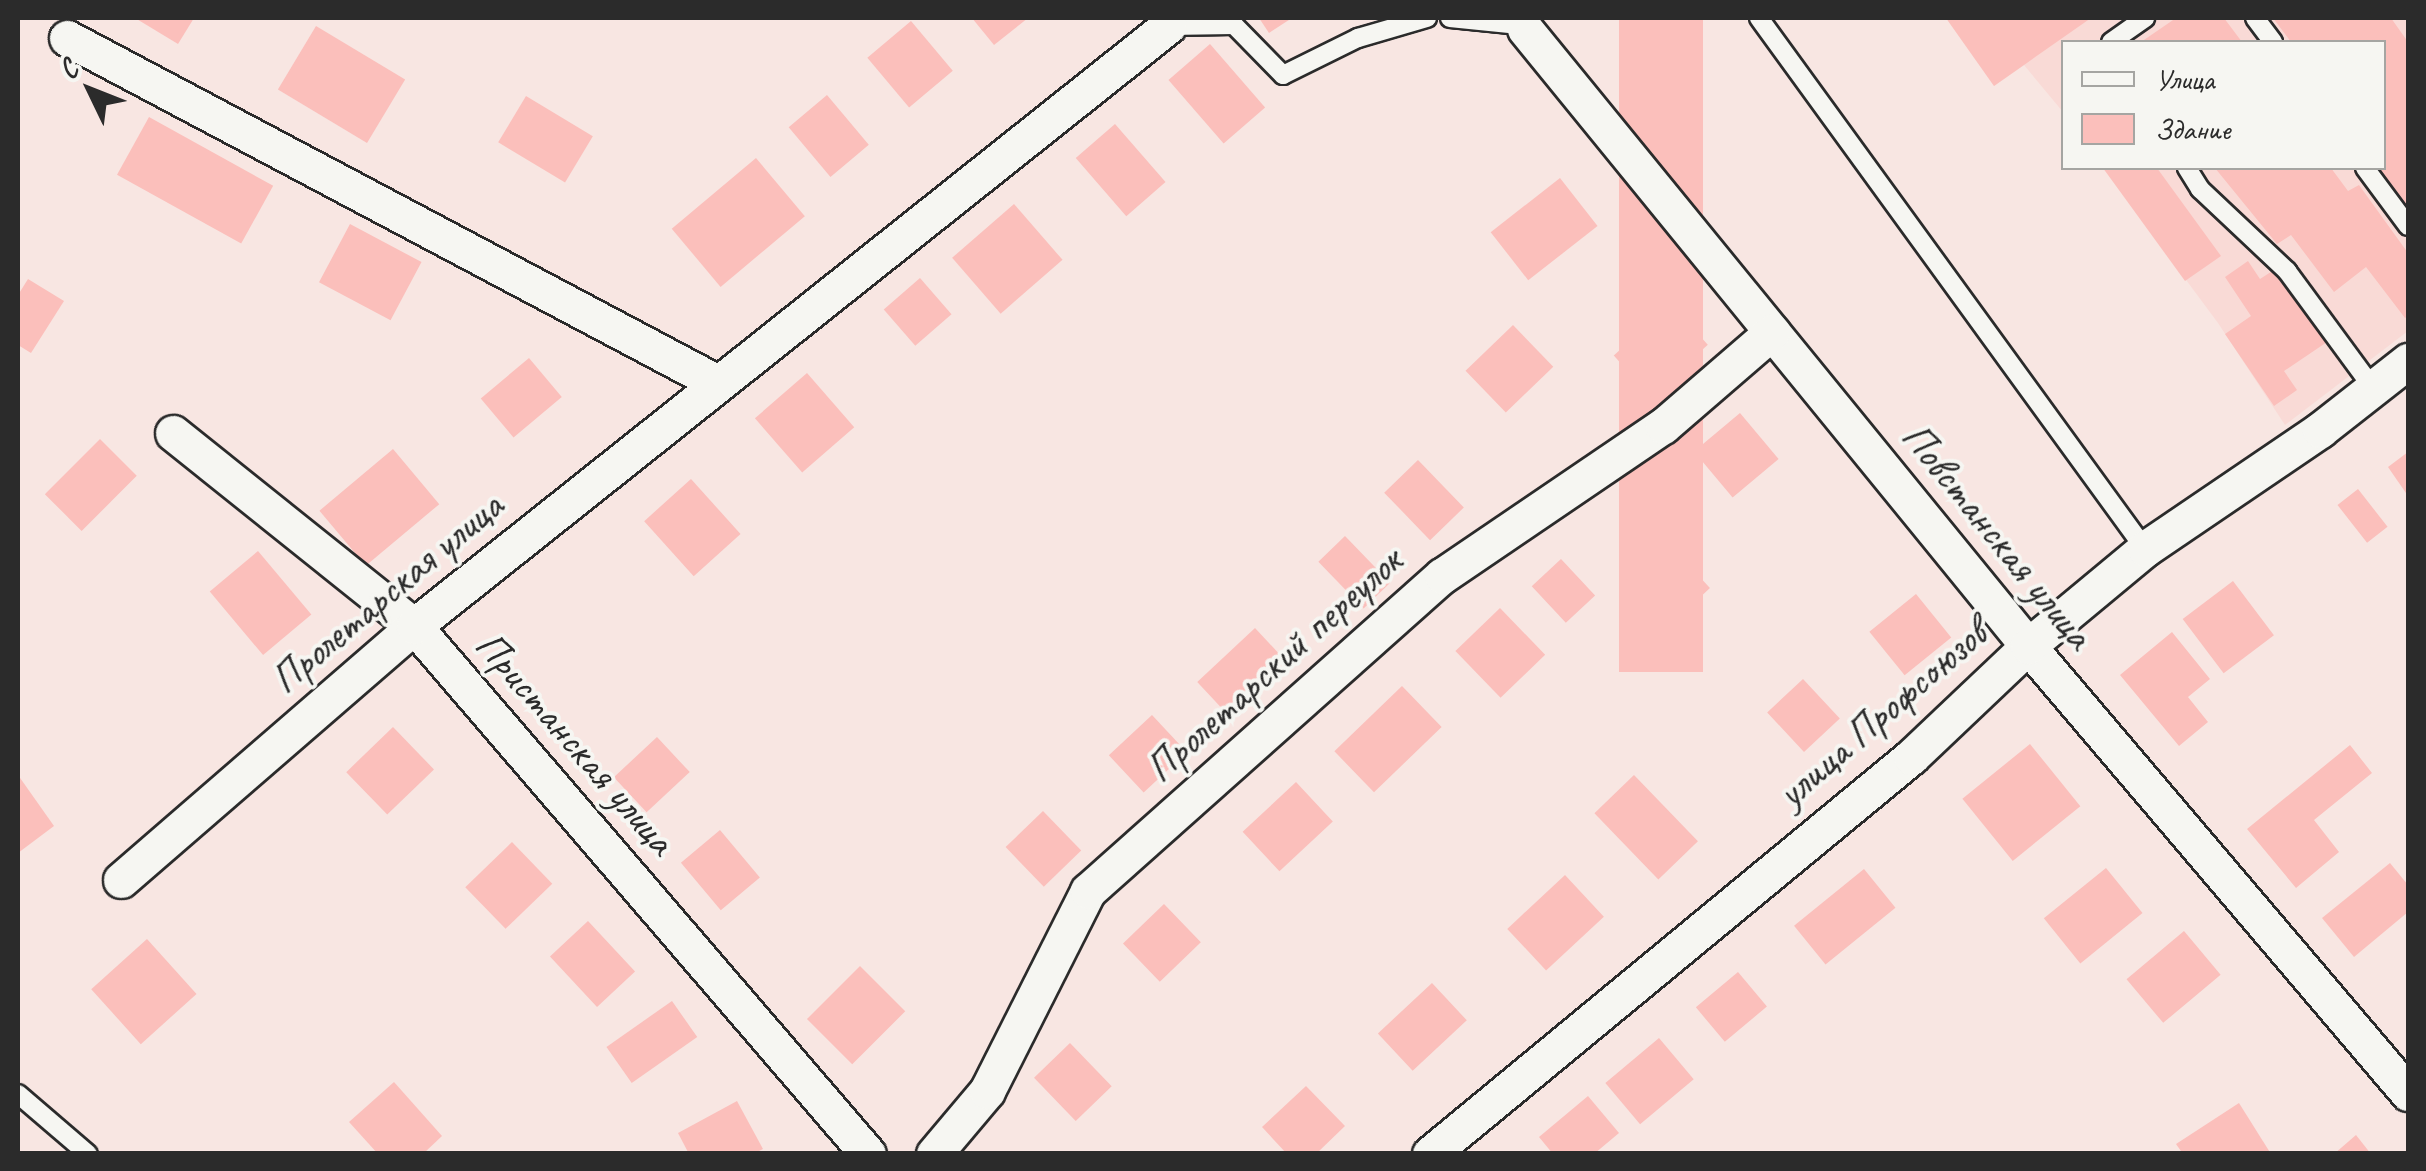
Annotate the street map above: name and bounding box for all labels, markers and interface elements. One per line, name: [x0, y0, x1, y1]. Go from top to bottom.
north arrow: [40, 40, 140, 140]
legend: [2061, 40, 2386, 170]
text: С: [50, 52, 85, 86]
text: Улица: [2155, 60, 2214, 98]
text: Здание: [2155, 110, 2230, 148]
street label: Повстанская улица: [1890, 412, 2104, 660]
street label: Пролетарская улица: [260, 480, 514, 706]
street label: Пролетарский переулок: [1135, 537, 1413, 793]
street label: улица Профсоюзов: [1767, 609, 1997, 819]
street label: Пристанская улица: [463, 620, 687, 866]

